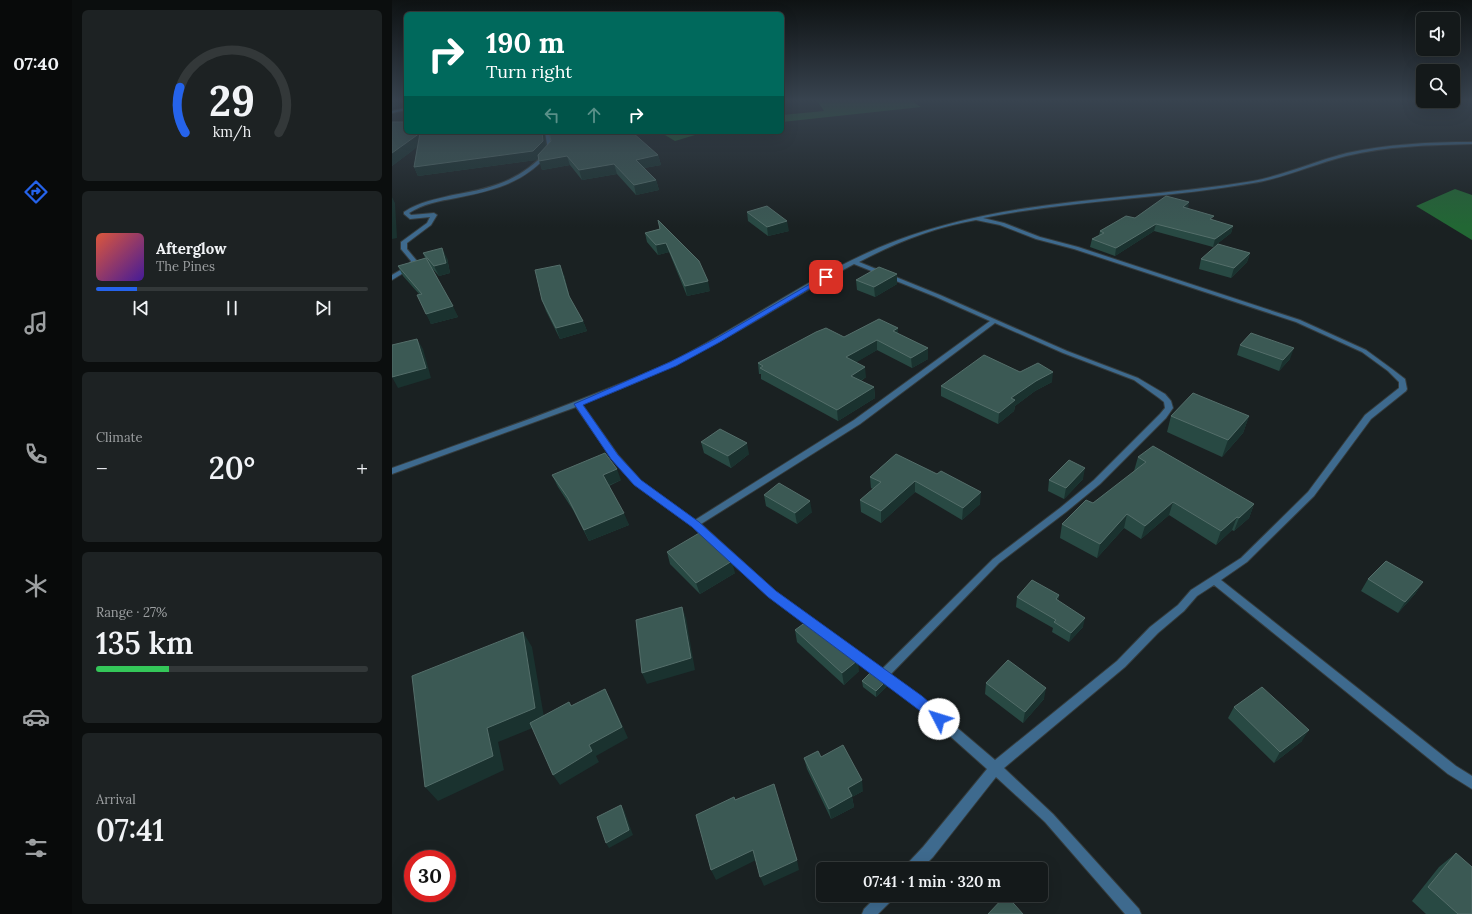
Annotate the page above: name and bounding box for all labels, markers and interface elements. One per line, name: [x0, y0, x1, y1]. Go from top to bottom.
map controls: [1416, 12, 1460, 108]
button: sound: [1416, 12, 1460, 56]
text: 190 m: [486, 25, 564, 61]
icon: right: [420, 28, 472, 80]
text: 07:40: [13, 52, 59, 75]
text: Turn right: [486, 60, 572, 83]
button: search: [1416, 64, 1460, 108]
text: 29: [209, 74, 255, 127]
icon: left: [541, 104, 563, 126]
icon: ahead: [583, 104, 605, 126]
icon: right: [625, 104, 647, 126]
text: km/h: [213, 123, 252, 142]
icon: directions: [22, 178, 50, 206]
text: Afterglow: [156, 239, 226, 258]
text: The Pines: [156, 258, 215, 275]
pin: [809, 260, 843, 294]
icon: arrive: [815, 266, 837, 288]
icon: previous: [130, 297, 152, 319]
icon: pause: [221, 297, 243, 319]
icon: next: [312, 297, 334, 319]
icon: music: [22, 309, 50, 337]
text: Climate: [96, 429, 143, 446]
icon: phone: [22, 440, 50, 468]
text: 20°: [209, 449, 255, 487]
text: −: [96, 454, 108, 482]
text: +: [356, 454, 368, 482]
icon: climate: [22, 572, 50, 600]
text: Range · 27%: [96, 604, 167, 621]
text: 135 km: [96, 624, 193, 662]
position arrow: [918, 698, 960, 740]
icon: car: [22, 703, 50, 731]
text: Arrival: [96, 791, 136, 808]
text: 07:41: [96, 811, 164, 849]
icon: filters: [22, 834, 50, 862]
speed limit sign: 30: [404, 850, 456, 902]
text: 07:41 · 1 min · 320 m: [863, 872, 1001, 891]

